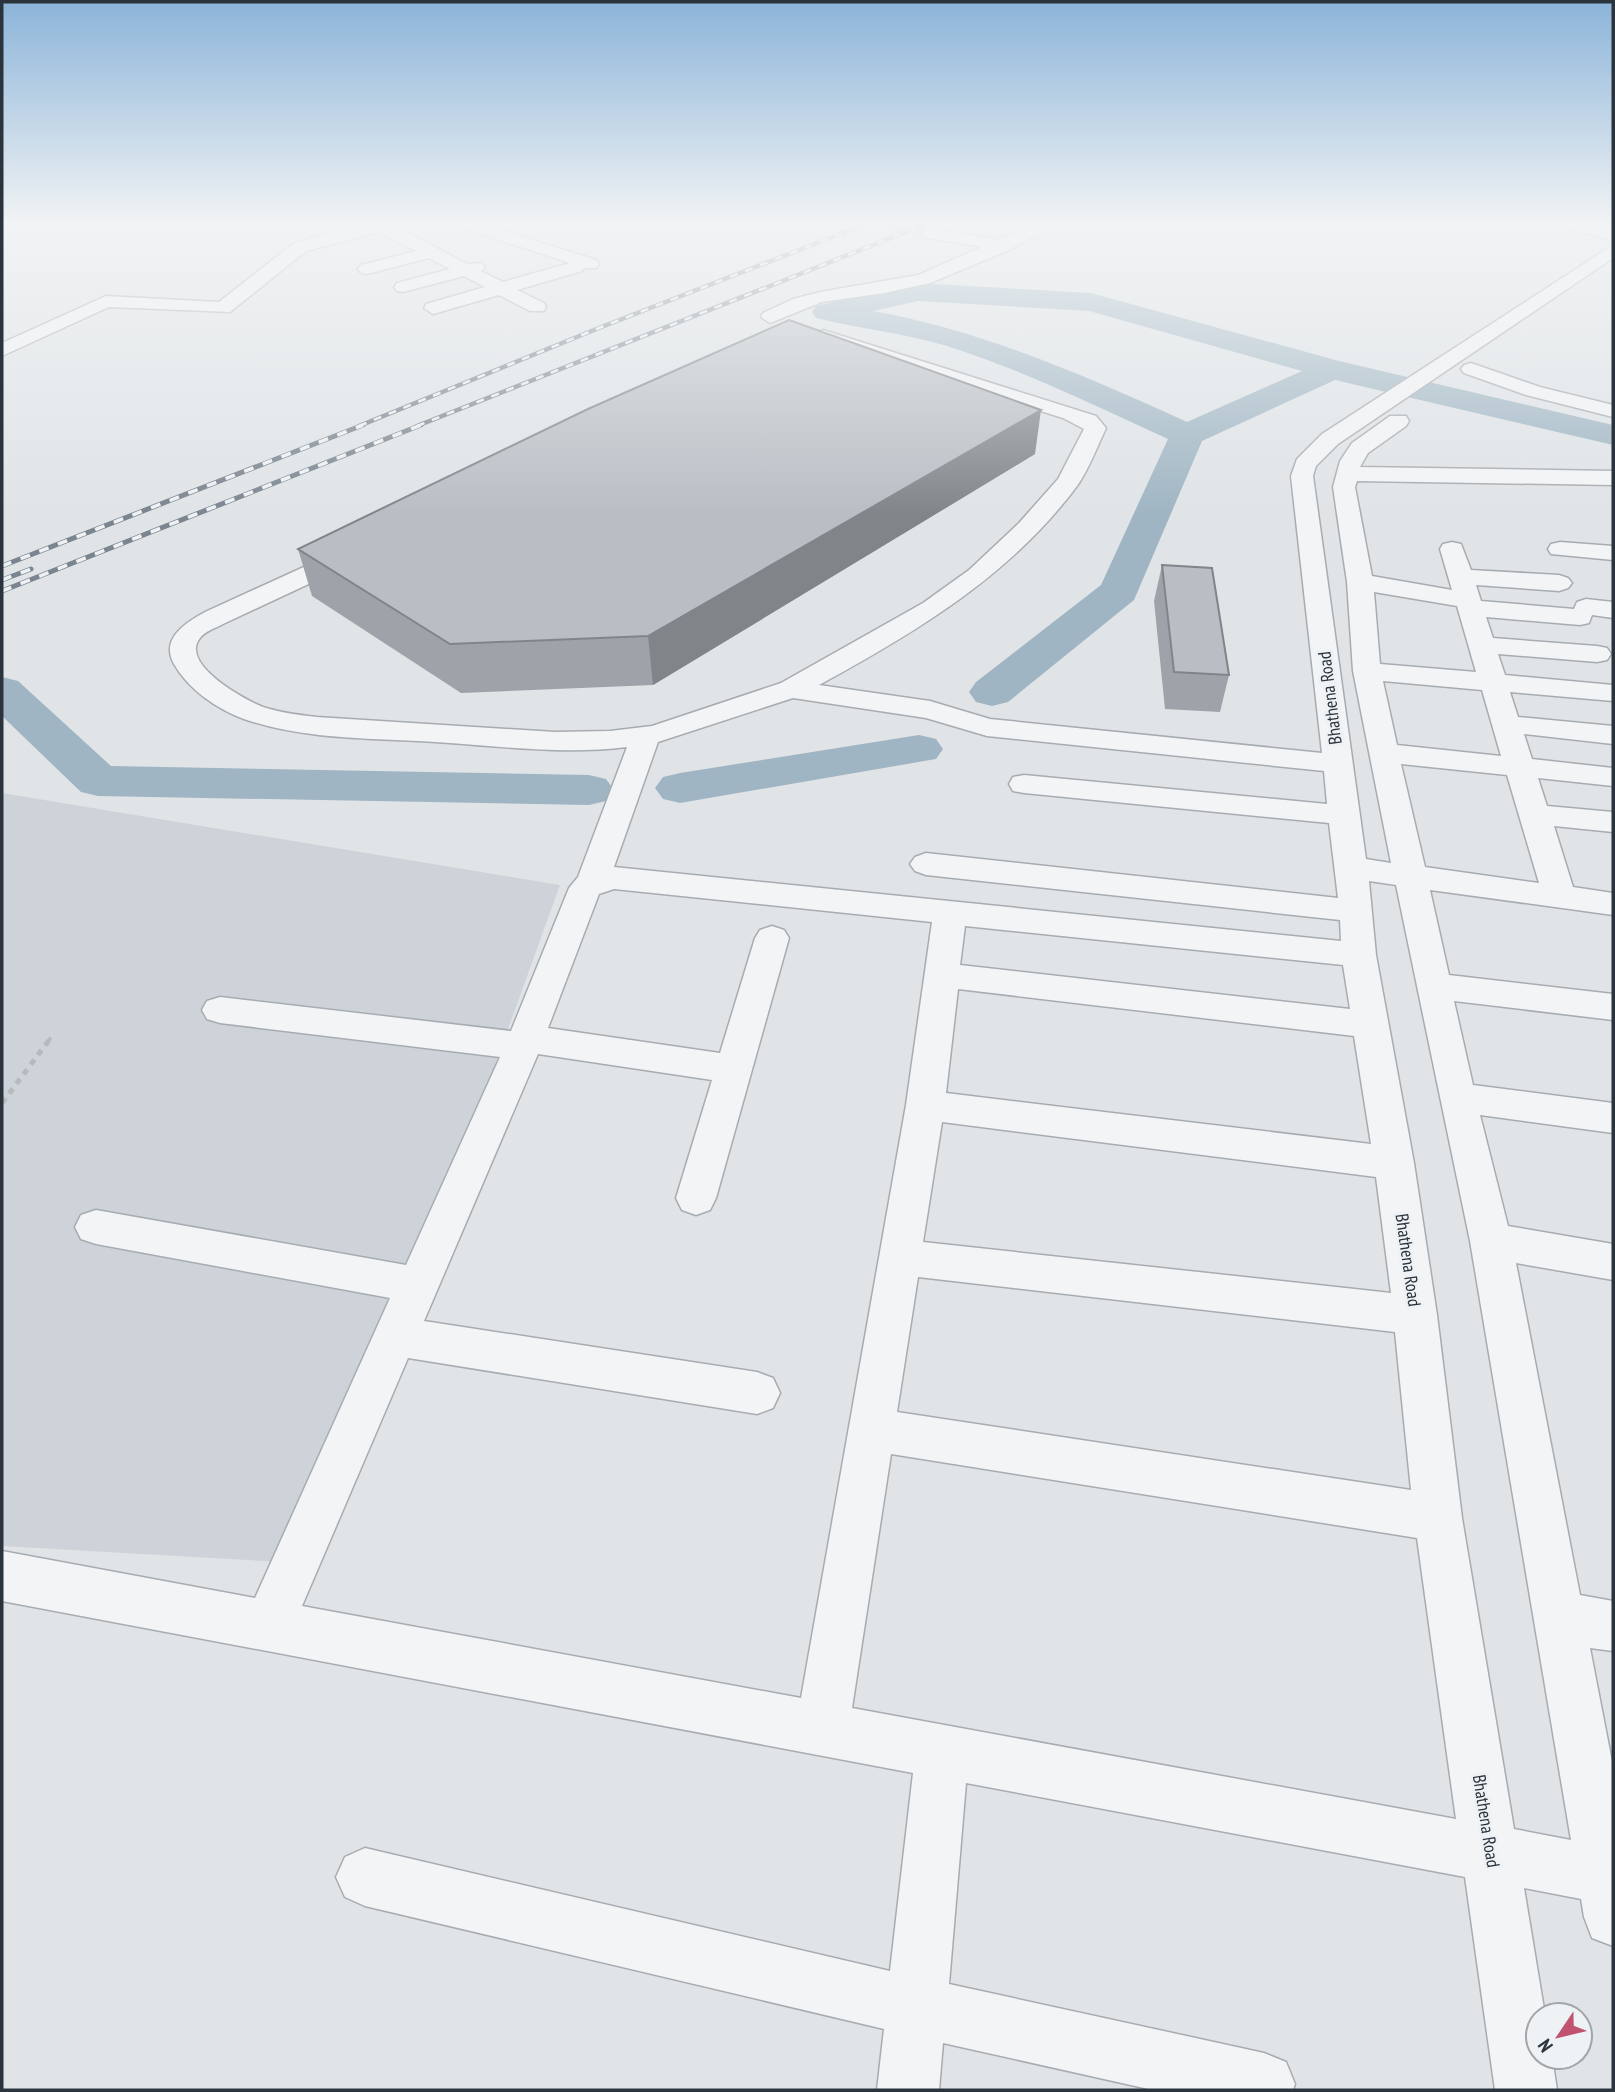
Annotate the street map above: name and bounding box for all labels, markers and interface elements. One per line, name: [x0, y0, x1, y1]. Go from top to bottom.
street label: Bhathena Road: [1312, 650, 1347, 746]
street label: Bhathena Road: [1391, 1212, 1426, 1308]
street label: Bhathena Road: [1468, 1773, 1505, 1869]
north arrow: [1524, 2001, 1594, 2071]
text: N: [1532, 2035, 1558, 2057]

